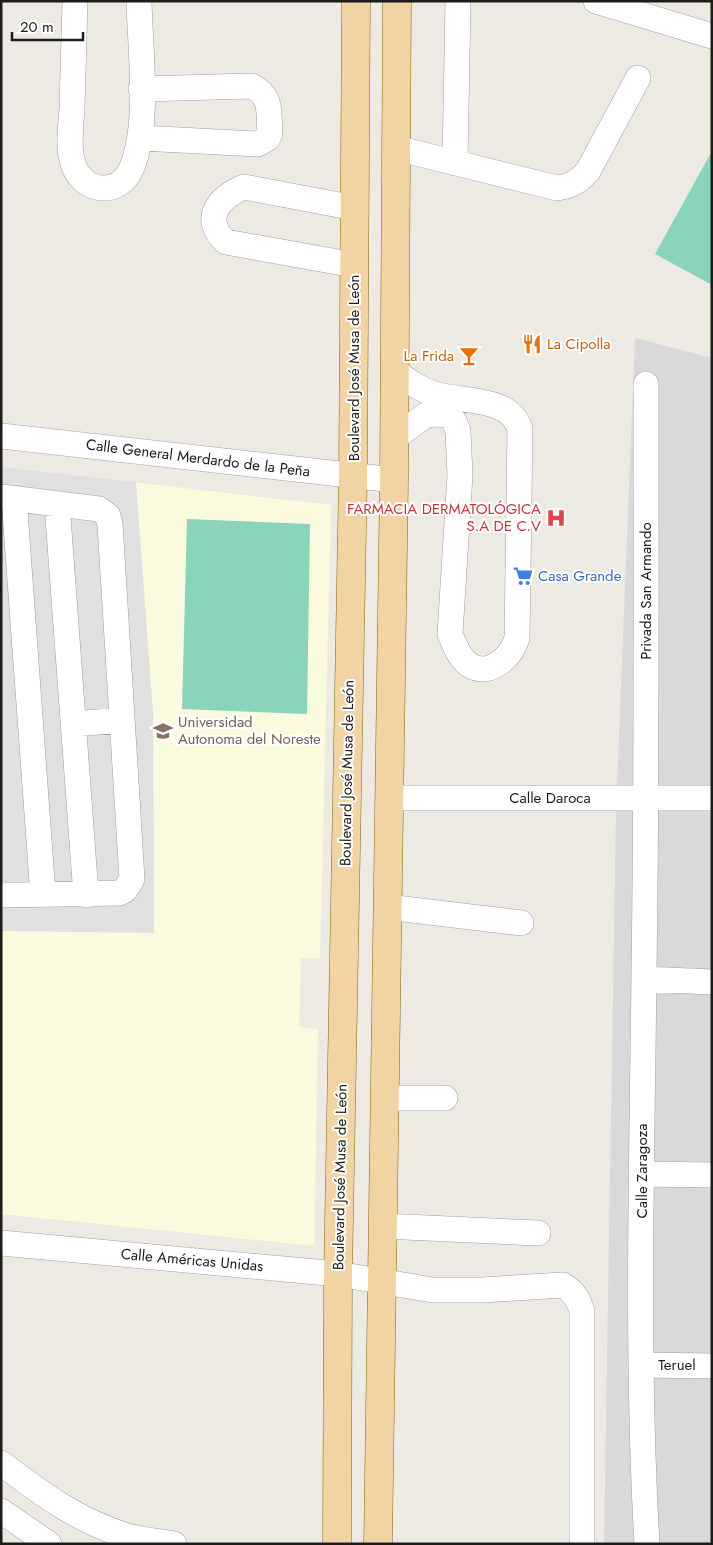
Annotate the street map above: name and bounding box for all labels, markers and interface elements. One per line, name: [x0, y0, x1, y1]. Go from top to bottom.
scale bar: [12, 10, 84, 42]
text: 20 m: [20, 16, 54, 38]
street label: Boulevard José Musa de León: [343, 275, 365, 461]
restaurant icon: La Cipolla: [521, 333, 543, 355]
place label: La Cipolla: [547, 333, 611, 355]
place label: La Frida: [404, 345, 454, 367]
bar icon: La Frida: [458, 345, 480, 367]
street label: Calle General Merdardo de la Peña: [85, 433, 311, 483]
place label: FARMACIA DERMATOLÓGICA S.A DE C.V: [347, 498, 541, 537]
hospital icon: FARMACIA DERMATOLÓGICA S.A DE C.V: [545, 507, 567, 529]
street label: Privada San Armando: [635, 522, 657, 660]
supermarket icon: Casa Grande: [512, 565, 534, 587]
place label: Casa Grande: [538, 565, 622, 587]
street label: Boulevard José Musa de León: [334, 680, 360, 866]
place label: Universidad Autonoma del Noreste: [178, 711, 321, 750]
school or university icon: Universidad Autonoma del Noreste: [152, 720, 174, 742]
street label: Calle Daroca: [509, 787, 591, 809]
street label: Boulevard José Musa de León: [327, 1084, 353, 1270]
street label: Calle Zaragoza: [631, 1124, 653, 1219]
street label: Calle Américas Unidas: [120, 1243, 264, 1277]
street label: Teruel: [658, 1354, 696, 1376]

